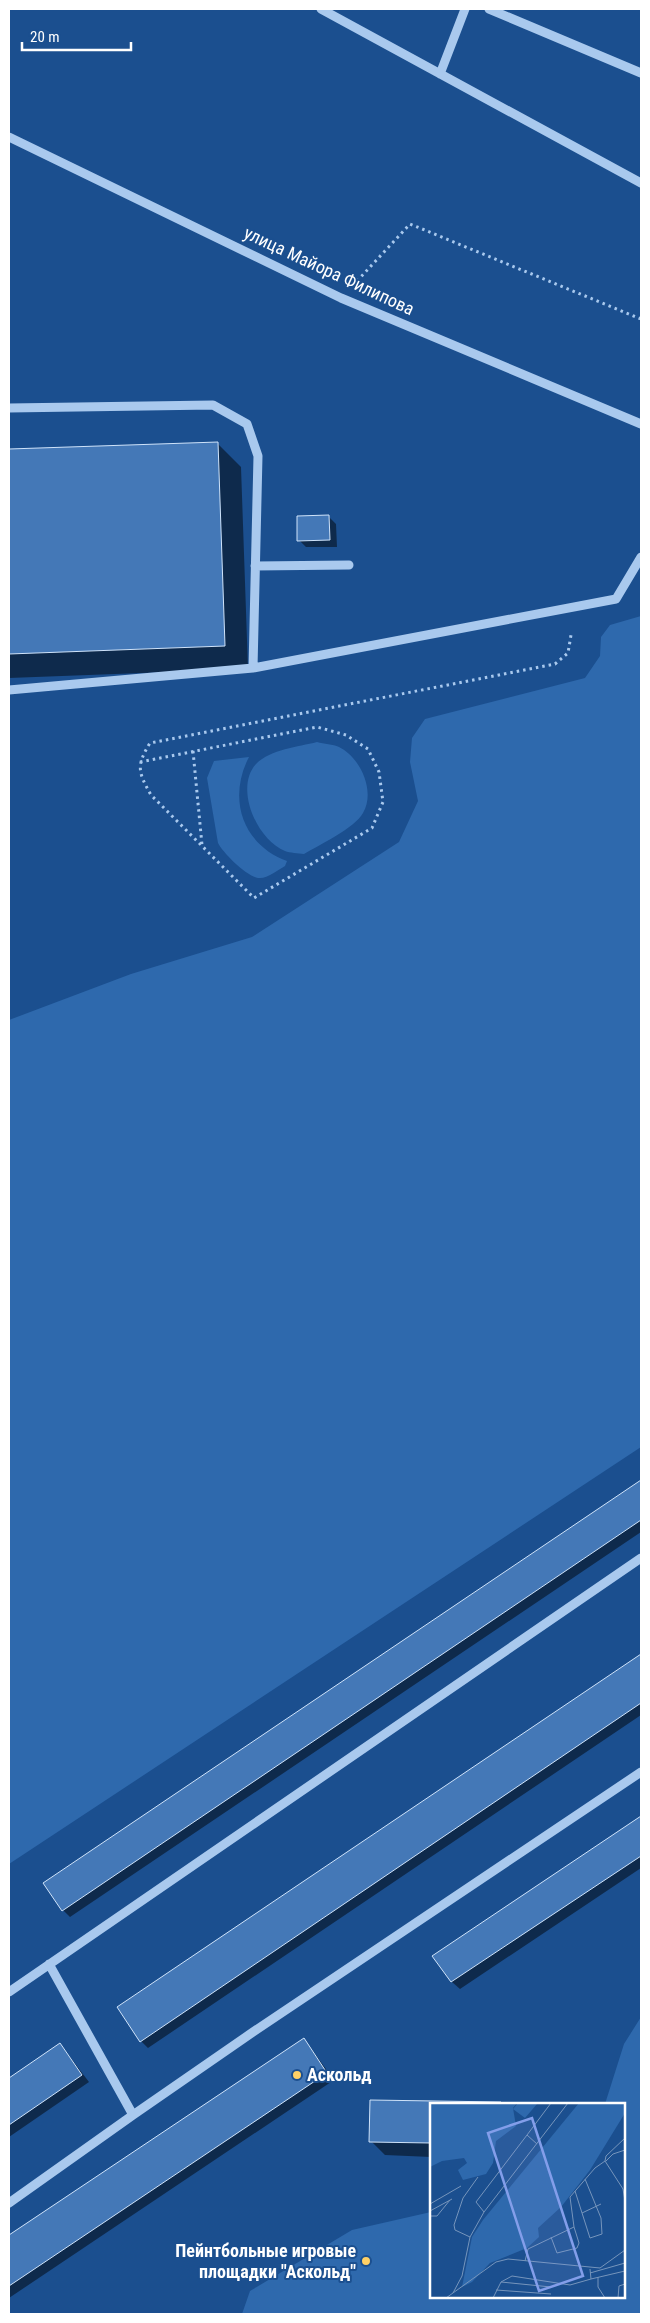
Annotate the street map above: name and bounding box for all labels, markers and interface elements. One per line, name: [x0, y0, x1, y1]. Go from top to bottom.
scale bar: [22, 20, 131, 52]
text: 20 m: [30, 28, 60, 46]
street label: улица Майора Филипова: [241, 222, 418, 319]
place label: Аскольд: [307, 2064, 371, 2085]
marker: Аскольд: [291, 2069, 303, 2081]
inset map: [430, 2103, 625, 2298]
place label: Пейнтбольные игровые площадки "Аскольд": [175, 2240, 356, 2282]
marker: Пейнтбольные игровые площадки "Аскольд": [360, 2255, 372, 2267]

